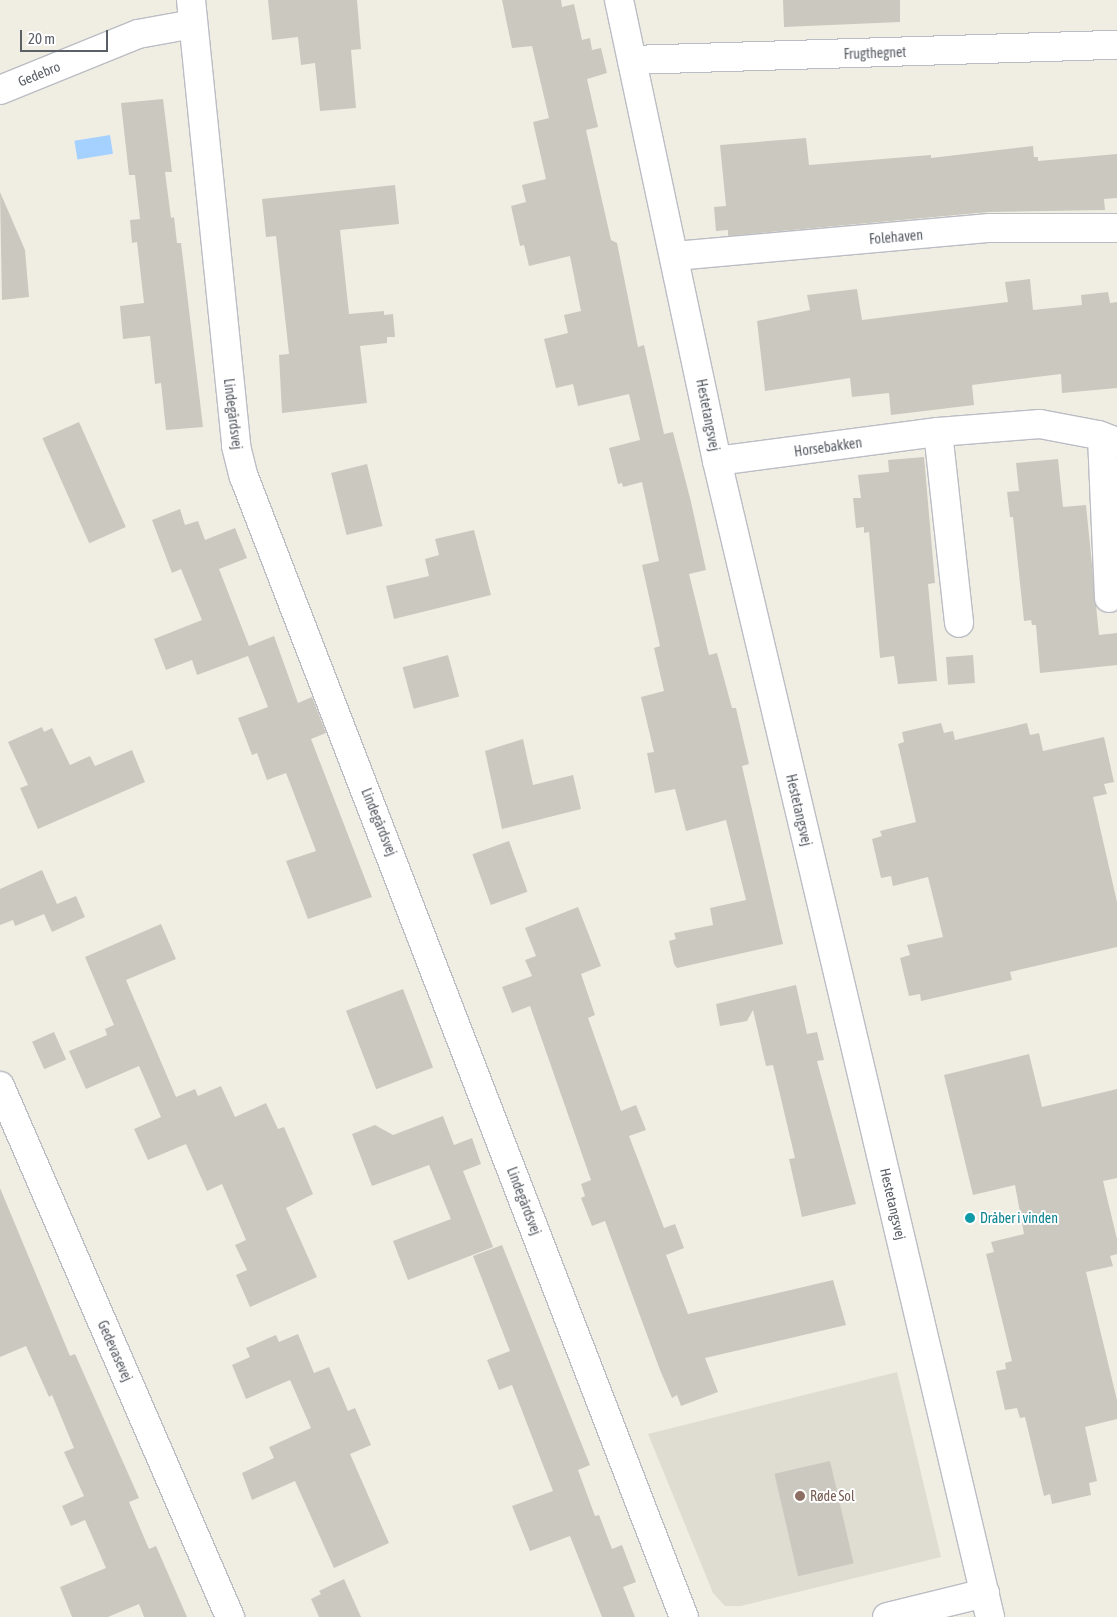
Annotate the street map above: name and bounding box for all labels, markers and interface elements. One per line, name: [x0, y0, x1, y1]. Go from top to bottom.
scale bar: [22, 20, 110, 52]
text: 20 m: [28, 30, 55, 47]
street label: Frugthegnet: [843, 44, 907, 62]
street label: Gedebro: [15, 58, 63, 90]
street label: Folehaven: [868, 226, 924, 248]
street label: Lindegårdsvej: [220, 377, 246, 451]
street label: Hestetangsvej: [693, 377, 723, 453]
street label: Horsebakken: [793, 434, 863, 460]
street label: Hestetangsvej: [783, 772, 815, 848]
street label: Lindegårdsvej: [358, 786, 400, 858]
street label: Lindegårdsvej: [503, 1165, 545, 1237]
street label: Hestetangsvej: [877, 1166, 909, 1242]
place label: Dråber i vinden: [980, 1210, 1058, 1226]
marker: Dråber i vinden: [964, 1212, 976, 1224]
street label: Gedevasevej: [94, 1318, 136, 1384]
place label: Røde Sol: [810, 1488, 855, 1504]
marker: Røde Sol: [794, 1490, 806, 1502]

